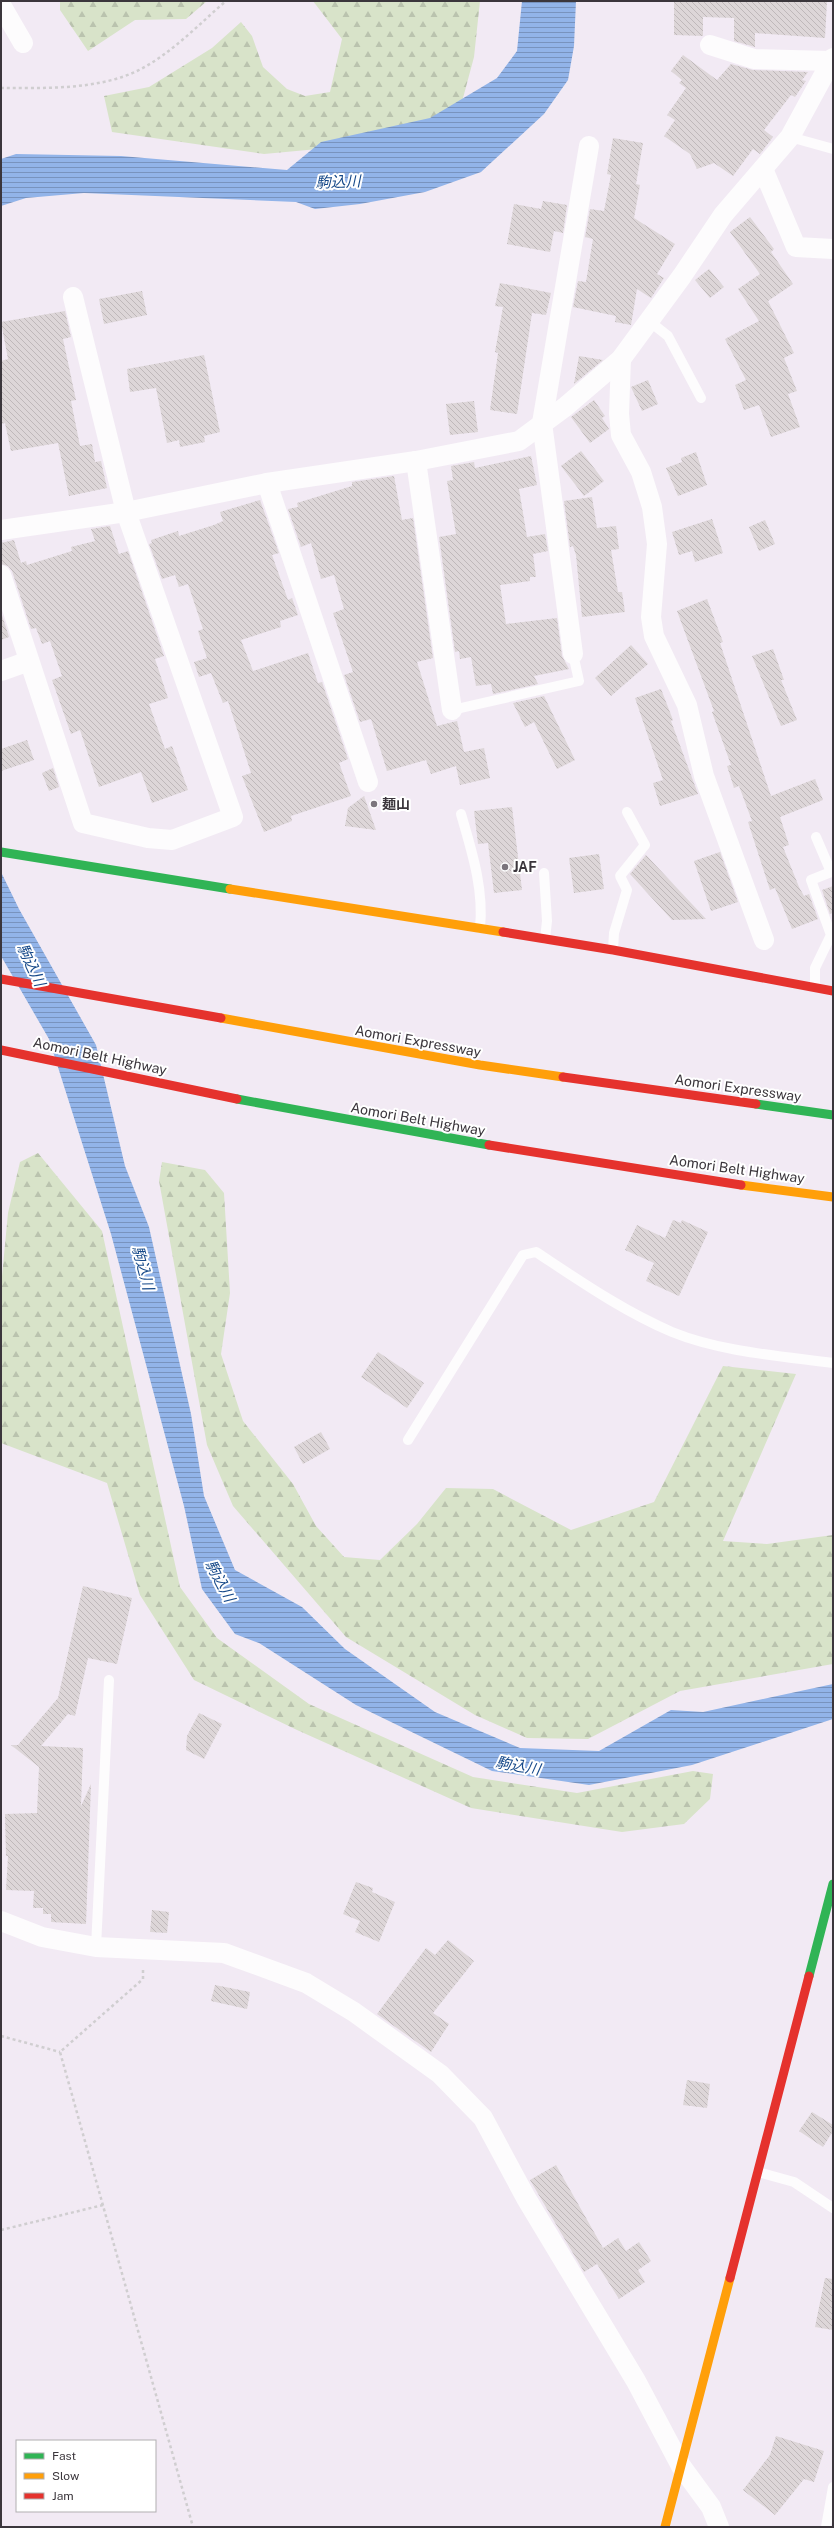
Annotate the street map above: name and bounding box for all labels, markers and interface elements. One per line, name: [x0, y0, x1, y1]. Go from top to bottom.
water label: 駒込川: [315, 172, 363, 191]
place label: 麺山: [382, 796, 410, 812]
marker: 麺山: [369, 799, 379, 809]
place label: JAF: [513, 859, 537, 875]
marker: JAF: [500, 862, 510, 872]
water label: 駒込川: [14, 941, 50, 991]
street label: Aomori Expressway: [354, 1022, 483, 1060]
street label: Aomori Belt Highway: [32, 1034, 169, 1078]
street label: Aomori Expressway: [674, 1071, 803, 1105]
street label: Aomori Belt Highway: [349, 1099, 487, 1139]
street label: Aomori Belt Highway: [668, 1152, 806, 1186]
water label: 駒込川: [129, 1244, 158, 1294]
water label: 駒込川: [202, 1557, 239, 1606]
water label: 駒込川: [494, 1753, 544, 1778]
legend: [16, 2440, 156, 2512]
text: Fast: [52, 2449, 77, 2463]
text: Slow: [52, 2469, 80, 2483]
text: Jam: [52, 2489, 74, 2503]

